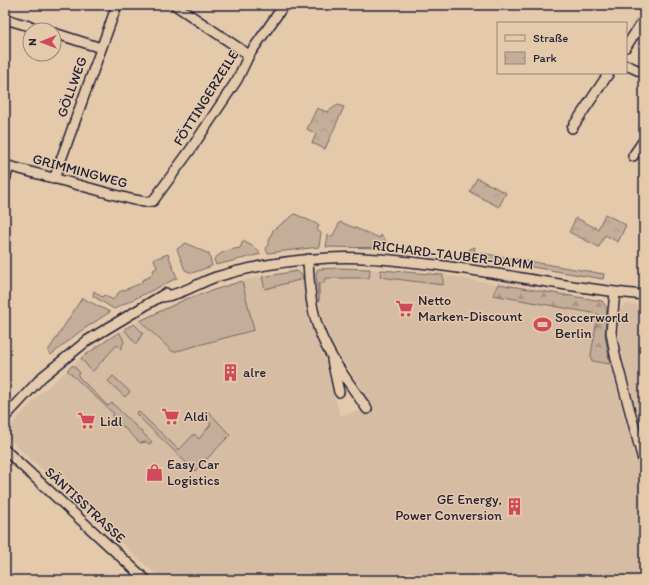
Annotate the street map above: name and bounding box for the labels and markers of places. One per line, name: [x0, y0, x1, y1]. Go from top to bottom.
place label: Netto Marken-Discount: [418, 292, 523, 325]
supermarket icon: Netto Marken-Discount: [395, 298, 415, 318]
place label: Soccerworld Berlin: [555, 309, 629, 342]
sports icon: Soccerworld Berlin: [532, 315, 552, 335]
building icon: alre: [220, 362, 240, 382]
place label: alre: [243, 364, 267, 381]
supermarket icon: Aldi: [161, 406, 181, 426]
place label: Aldi: [184, 408, 208, 425]
supermarket icon: Lidl: [77, 411, 97, 431]
place label: Lidl: [100, 413, 122, 430]
place label: Easy Car Logistics: [167, 456, 220, 489]
shop icon: Easy Car Logistics: [144, 462, 164, 482]
place label: GE Energy, Power Conversion: [395, 491, 502, 524]
building icon: GE Energy, Power Conversion: [505, 497, 525, 517]

